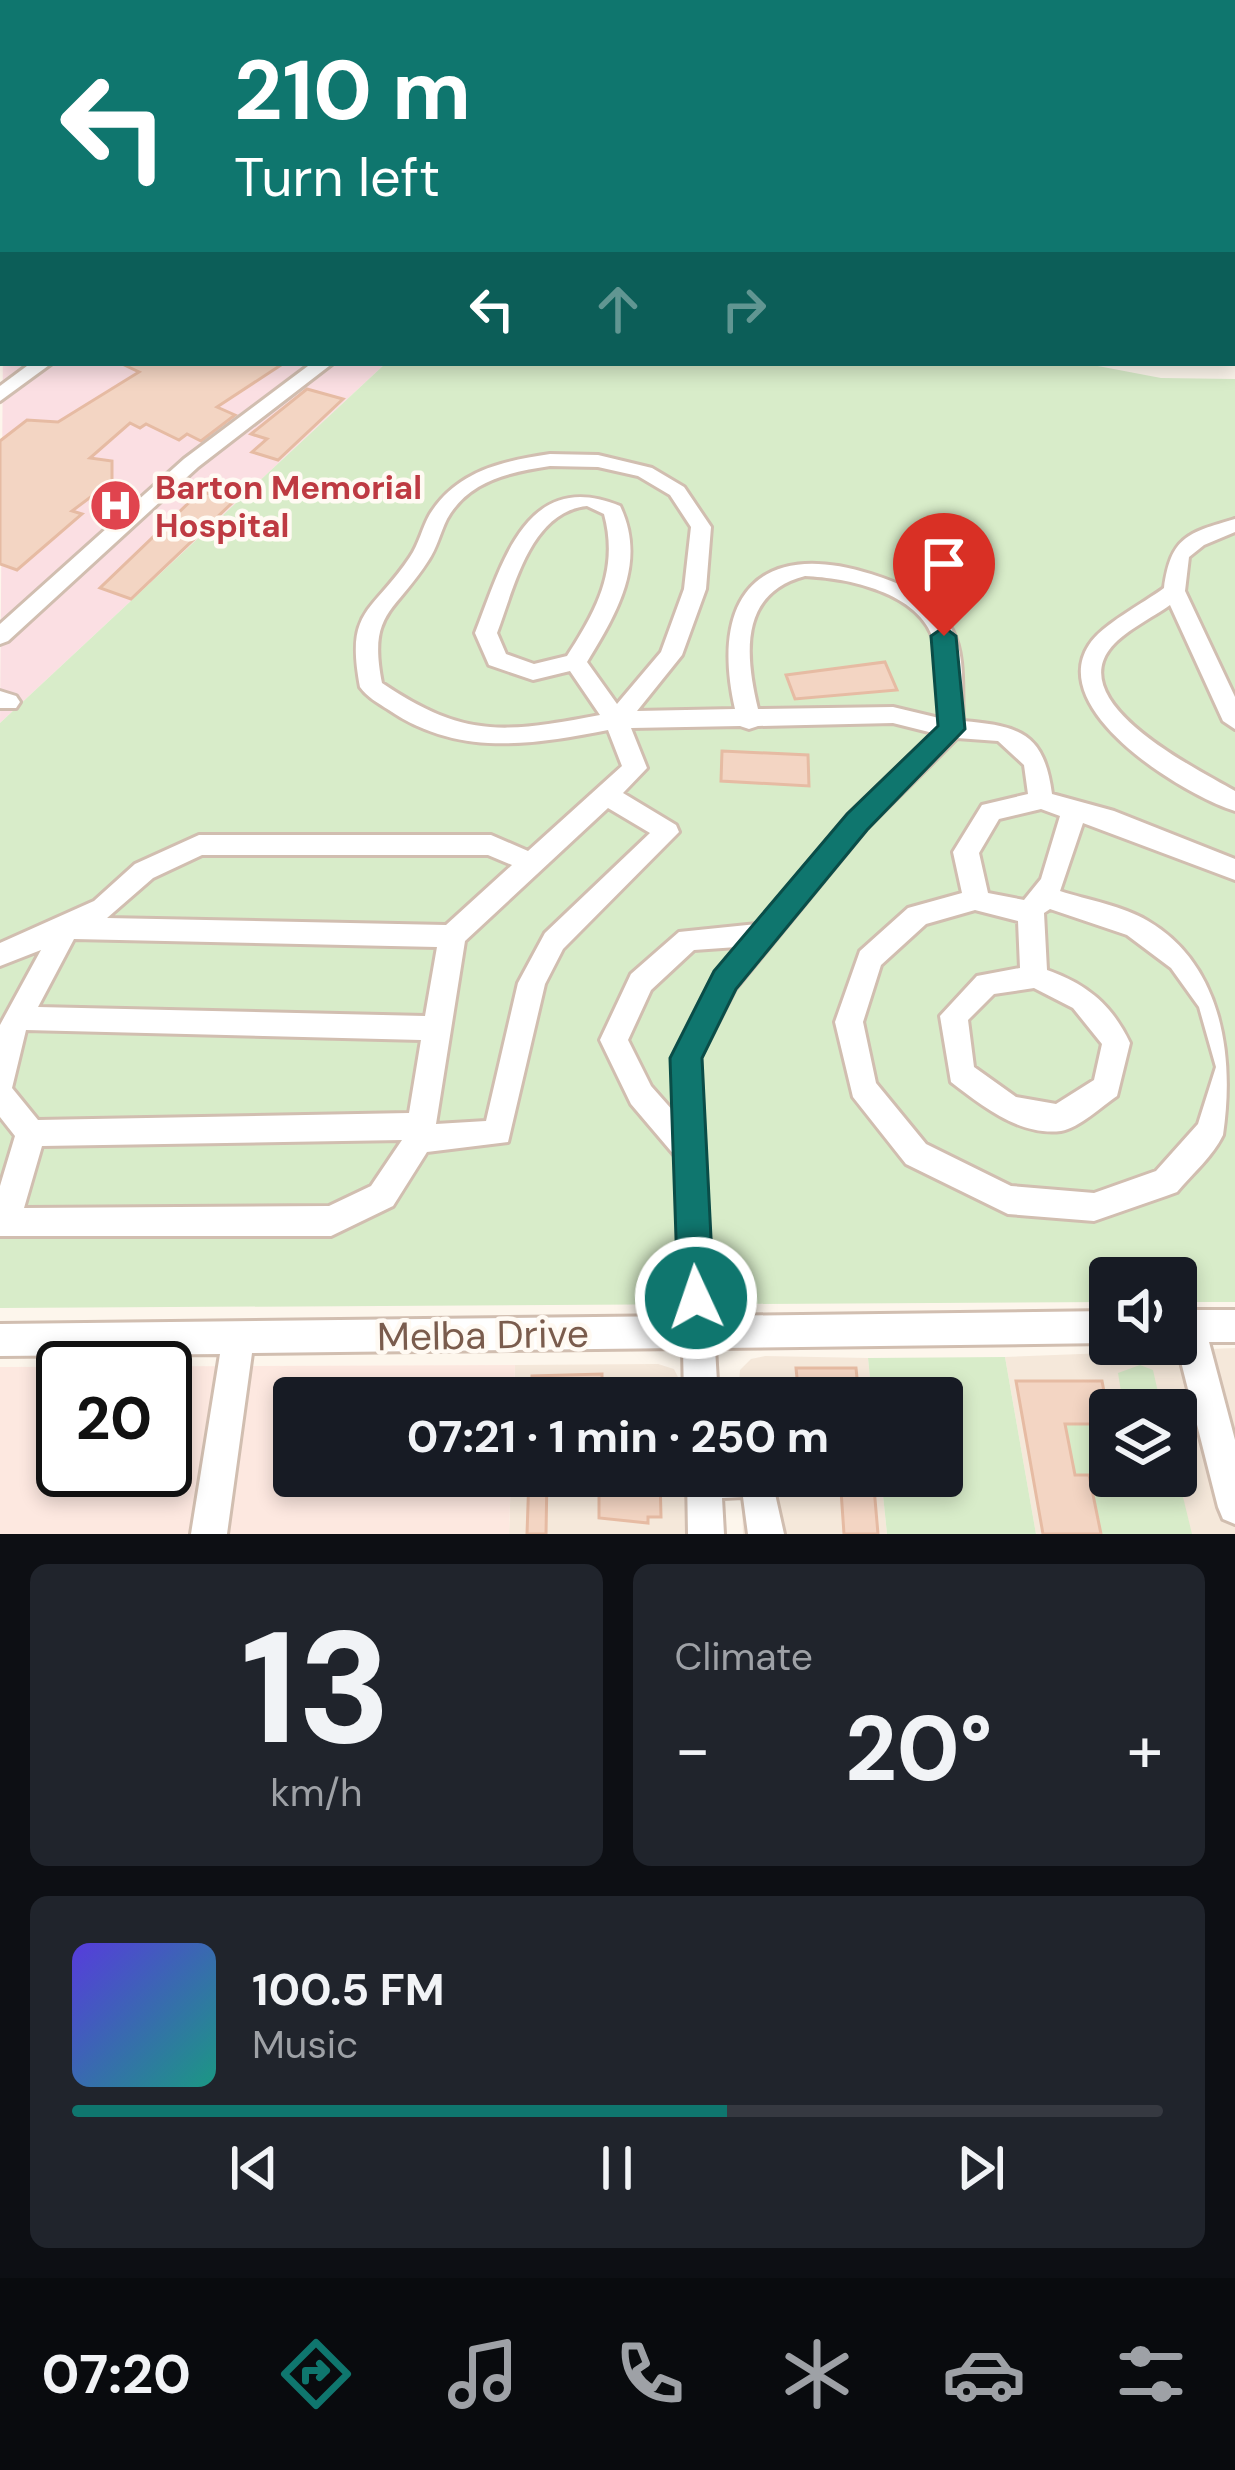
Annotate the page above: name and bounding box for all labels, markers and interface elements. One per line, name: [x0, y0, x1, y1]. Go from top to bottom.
text: 210 m: [234, 36, 471, 145]
icon: left: [36, 48, 192, 204]
text: Turn left: [234, 142, 440, 213]
icon: left: [459, 276, 525, 342]
icon: ahead: [585, 276, 651, 342]
icon: right: [711, 276, 777, 342]
place label: Barton Memorial Hospital: [155, 466, 422, 547]
hospital icon: Barton Memorial Hospital: [88, 478, 144, 534]
pin: [893, 513, 995, 636]
icon: arrive: [911, 531, 977, 597]
position arrow: [633, 1235, 759, 1361]
map controls: [1089, 1257, 1197, 1497]
button: sound: [1089, 1257, 1197, 1365]
street label: Melba Drive: [377, 1308, 589, 1362]
speed limit sign: 20: [36, 1341, 192, 1497]
button: layers: [1089, 1389, 1197, 1497]
text: 07:21 · 1 min · 250 m: [407, 1407, 829, 1466]
text: 13: [241, 1587, 392, 1790]
text: Climate: [675, 1631, 813, 1682]
text: 20°: [845, 1691, 993, 1808]
text: −: [675, 1707, 711, 1792]
text: +: [1127, 1707, 1163, 1792]
text: km/h: [270, 1767, 362, 1818]
text: 100.5 FM: [252, 1960, 445, 2019]
text: Music: [252, 2019, 358, 2070]
icon: previous: [221, 2135, 287, 2201]
icon: pause: [584, 2135, 650, 2201]
icon: next: [948, 2135, 1014, 2201]
icon: directions: [274, 2332, 358, 2416]
icon: music: [441, 2332, 525, 2416]
icon: phone: [608, 2332, 692, 2416]
icon: climate: [775, 2332, 859, 2416]
icon: car: [942, 2332, 1026, 2416]
icon: filters: [1109, 2332, 1193, 2416]
text: 07:20: [42, 2339, 191, 2410]

